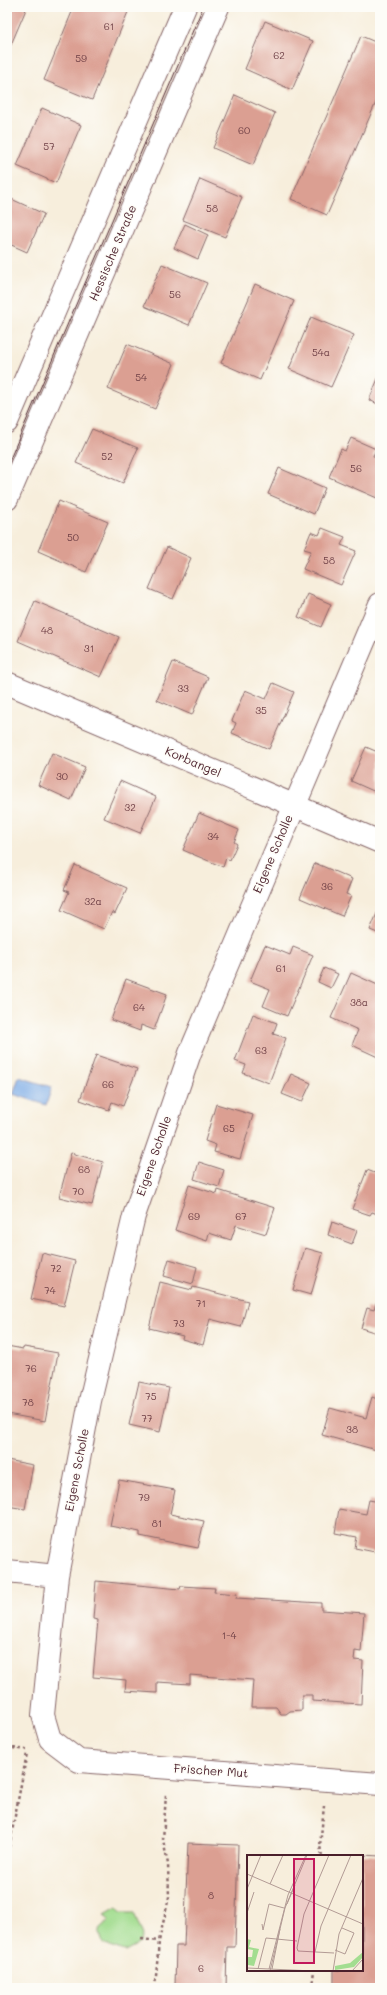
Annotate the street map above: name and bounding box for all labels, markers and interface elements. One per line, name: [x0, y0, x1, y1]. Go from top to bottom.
house number: 61: [104, 19, 114, 33]
house number: 62: [273, 48, 285, 62]
house number: 59: [75, 51, 87, 65]
house number: 60: [238, 123, 250, 137]
house number: 57: [43, 139, 55, 153]
house number: 58: [206, 201, 218, 215]
street label: Hessische Straße: [85, 202, 140, 303]
house number: 56: [169, 287, 181, 301]
house number: 54a: [312, 345, 330, 359]
house number: 54: [135, 370, 147, 384]
house number: 52: [101, 449, 113, 463]
house number: 56: [350, 461, 362, 475]
house number: 50: [67, 530, 79, 544]
house number: 58: [323, 553, 335, 567]
house number: 48: [41, 623, 53, 637]
house number: 31: [84, 641, 94, 655]
house number: 33: [177, 681, 189, 695]
house number: 35: [255, 703, 267, 717]
street label: Korbangel: [163, 742, 224, 780]
house number: 30: [56, 769, 68, 783]
house number: 32: [124, 800, 136, 814]
street label: Eigene Scholle: [248, 812, 296, 895]
house number: 34: [207, 829, 219, 843]
house number: 36: [321, 879, 333, 893]
house number: 32a: [84, 894, 102, 908]
house number: 61: [276, 961, 286, 975]
house number: 38a: [350, 995, 368, 1009]
house number: 64: [133, 1000, 145, 1014]
house number: 63: [255, 1043, 267, 1057]
house number: 66: [102, 1077, 114, 1091]
street label: Eigene Scholle: [132, 1113, 174, 1198]
house number: 65: [223, 1121, 235, 1135]
house number: 68: [78, 1162, 90, 1176]
house number: 70: [72, 1184, 84, 1198]
house number: 69: [188, 1209, 200, 1223]
house number: 67: [235, 1209, 247, 1223]
house number: 72: [50, 1261, 62, 1275]
house number: 74: [44, 1283, 56, 1297]
house number: 71: [196, 1296, 206, 1310]
house number: 73: [173, 1316, 185, 1330]
house number: 76: [25, 1361, 37, 1375]
house number: 75: [145, 1389, 157, 1403]
house number: 78: [22, 1395, 34, 1409]
house number: 77: [141, 1411, 153, 1425]
house number: 38: [346, 1422, 358, 1436]
street label: Eigene Scholle: [60, 1427, 92, 1513]
house number: 79: [138, 1490, 150, 1504]
house number: 81: [152, 1516, 162, 1530]
house number: 1-4: [222, 1628, 236, 1642]
street label: Frischer Mut: [173, 1759, 249, 1781]
inset map: [247, 1855, 363, 1971]
house number: 8: [208, 1888, 214, 1902]
house number: 6: [198, 1961, 204, 1975]

